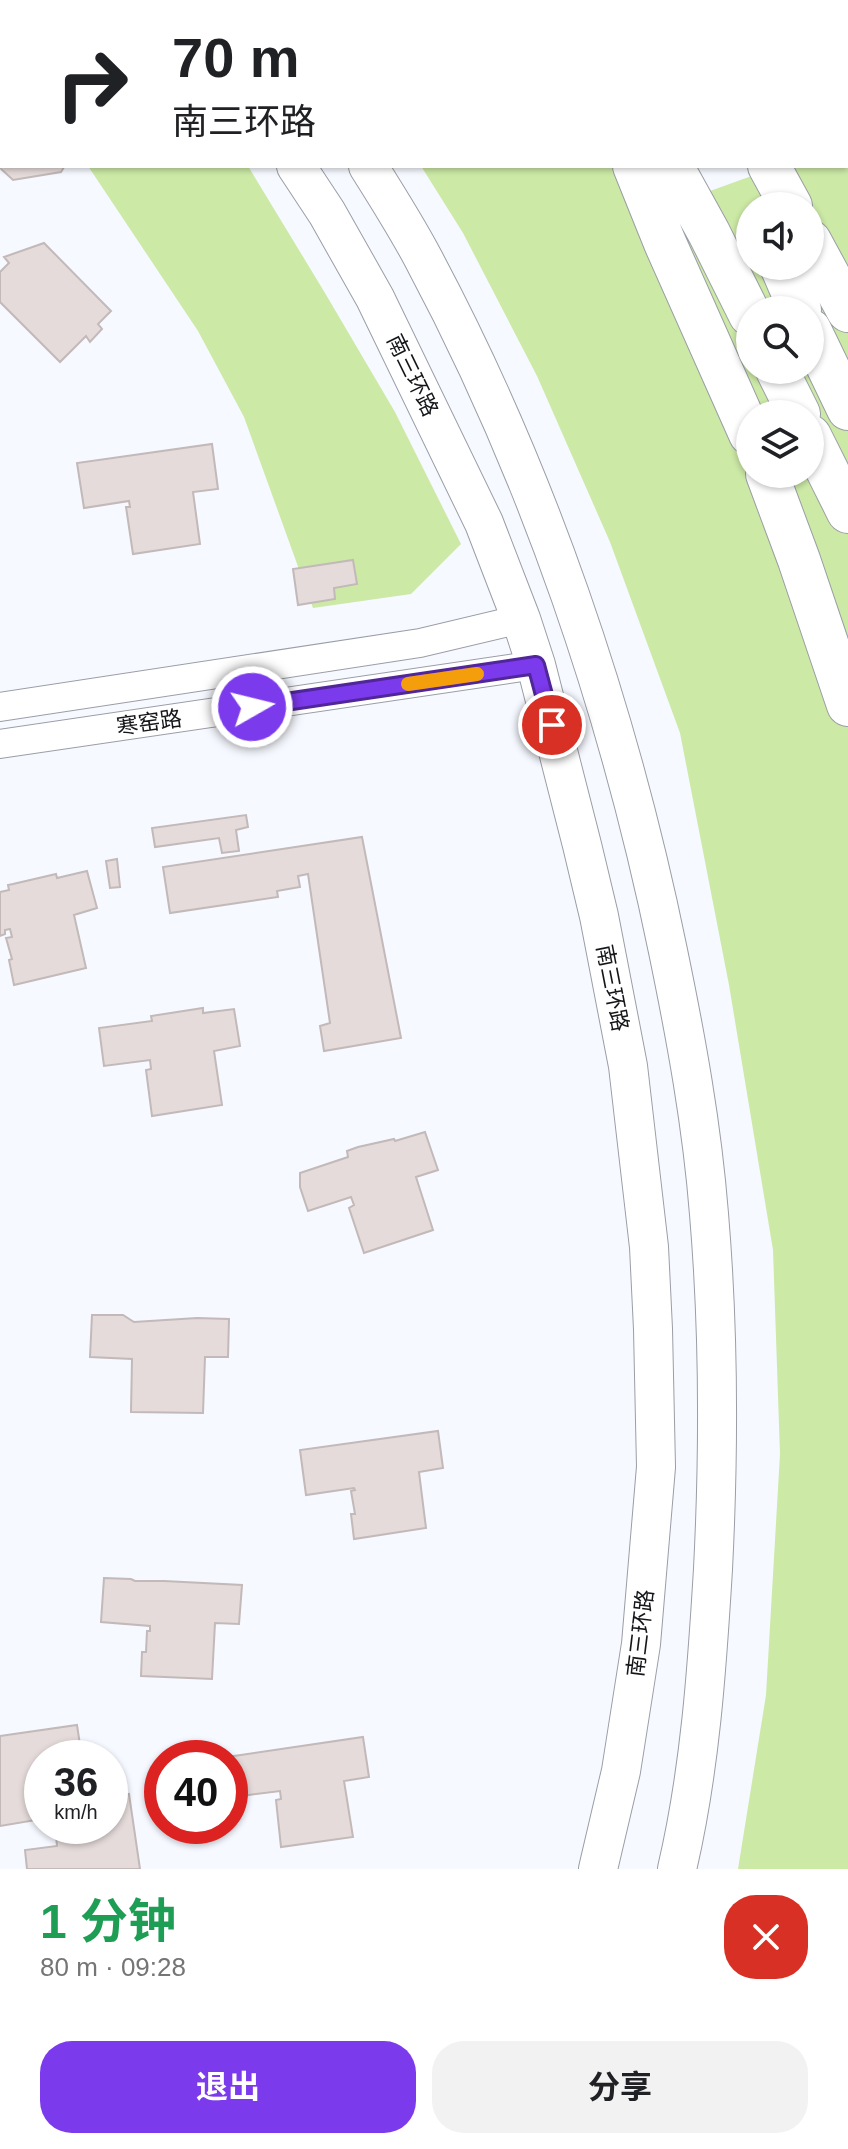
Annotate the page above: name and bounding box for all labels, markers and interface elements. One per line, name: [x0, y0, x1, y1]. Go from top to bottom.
text: 70 m: [172, 26, 300, 89]
icon: right: [40, 32, 144, 136]
text: 南三环路: [172, 101, 316, 142]
map controls: [736, 192, 824, 488]
button: sound: [736, 192, 824, 280]
button: search: [736, 296, 824, 384]
street label: 南三环路: [382, 330, 443, 420]
button: layers: [736, 400, 824, 488]
position arrow: [210, 665, 294, 749]
pin: [518, 691, 586, 759]
icon: arrive: [530, 703, 574, 747]
street label: 寒窑路: [115, 706, 183, 739]
street label: 南三环路: [592, 943, 633, 1034]
street label: 南三环路: [623, 1588, 658, 1678]
speed limit sign: 40: [144, 1740, 248, 1844]
text: 36: [54, 1760, 98, 1804]
text: km/h: [54, 1801, 98, 1823]
text: 1 分钟: [40, 1895, 176, 1948]
button: close: [724, 1895, 808, 1979]
text: 80 m · 09:28: [40, 1952, 186, 1982]
button: 退出: [40, 2041, 416, 2133]
button: 分享: [432, 2041, 808, 2133]

